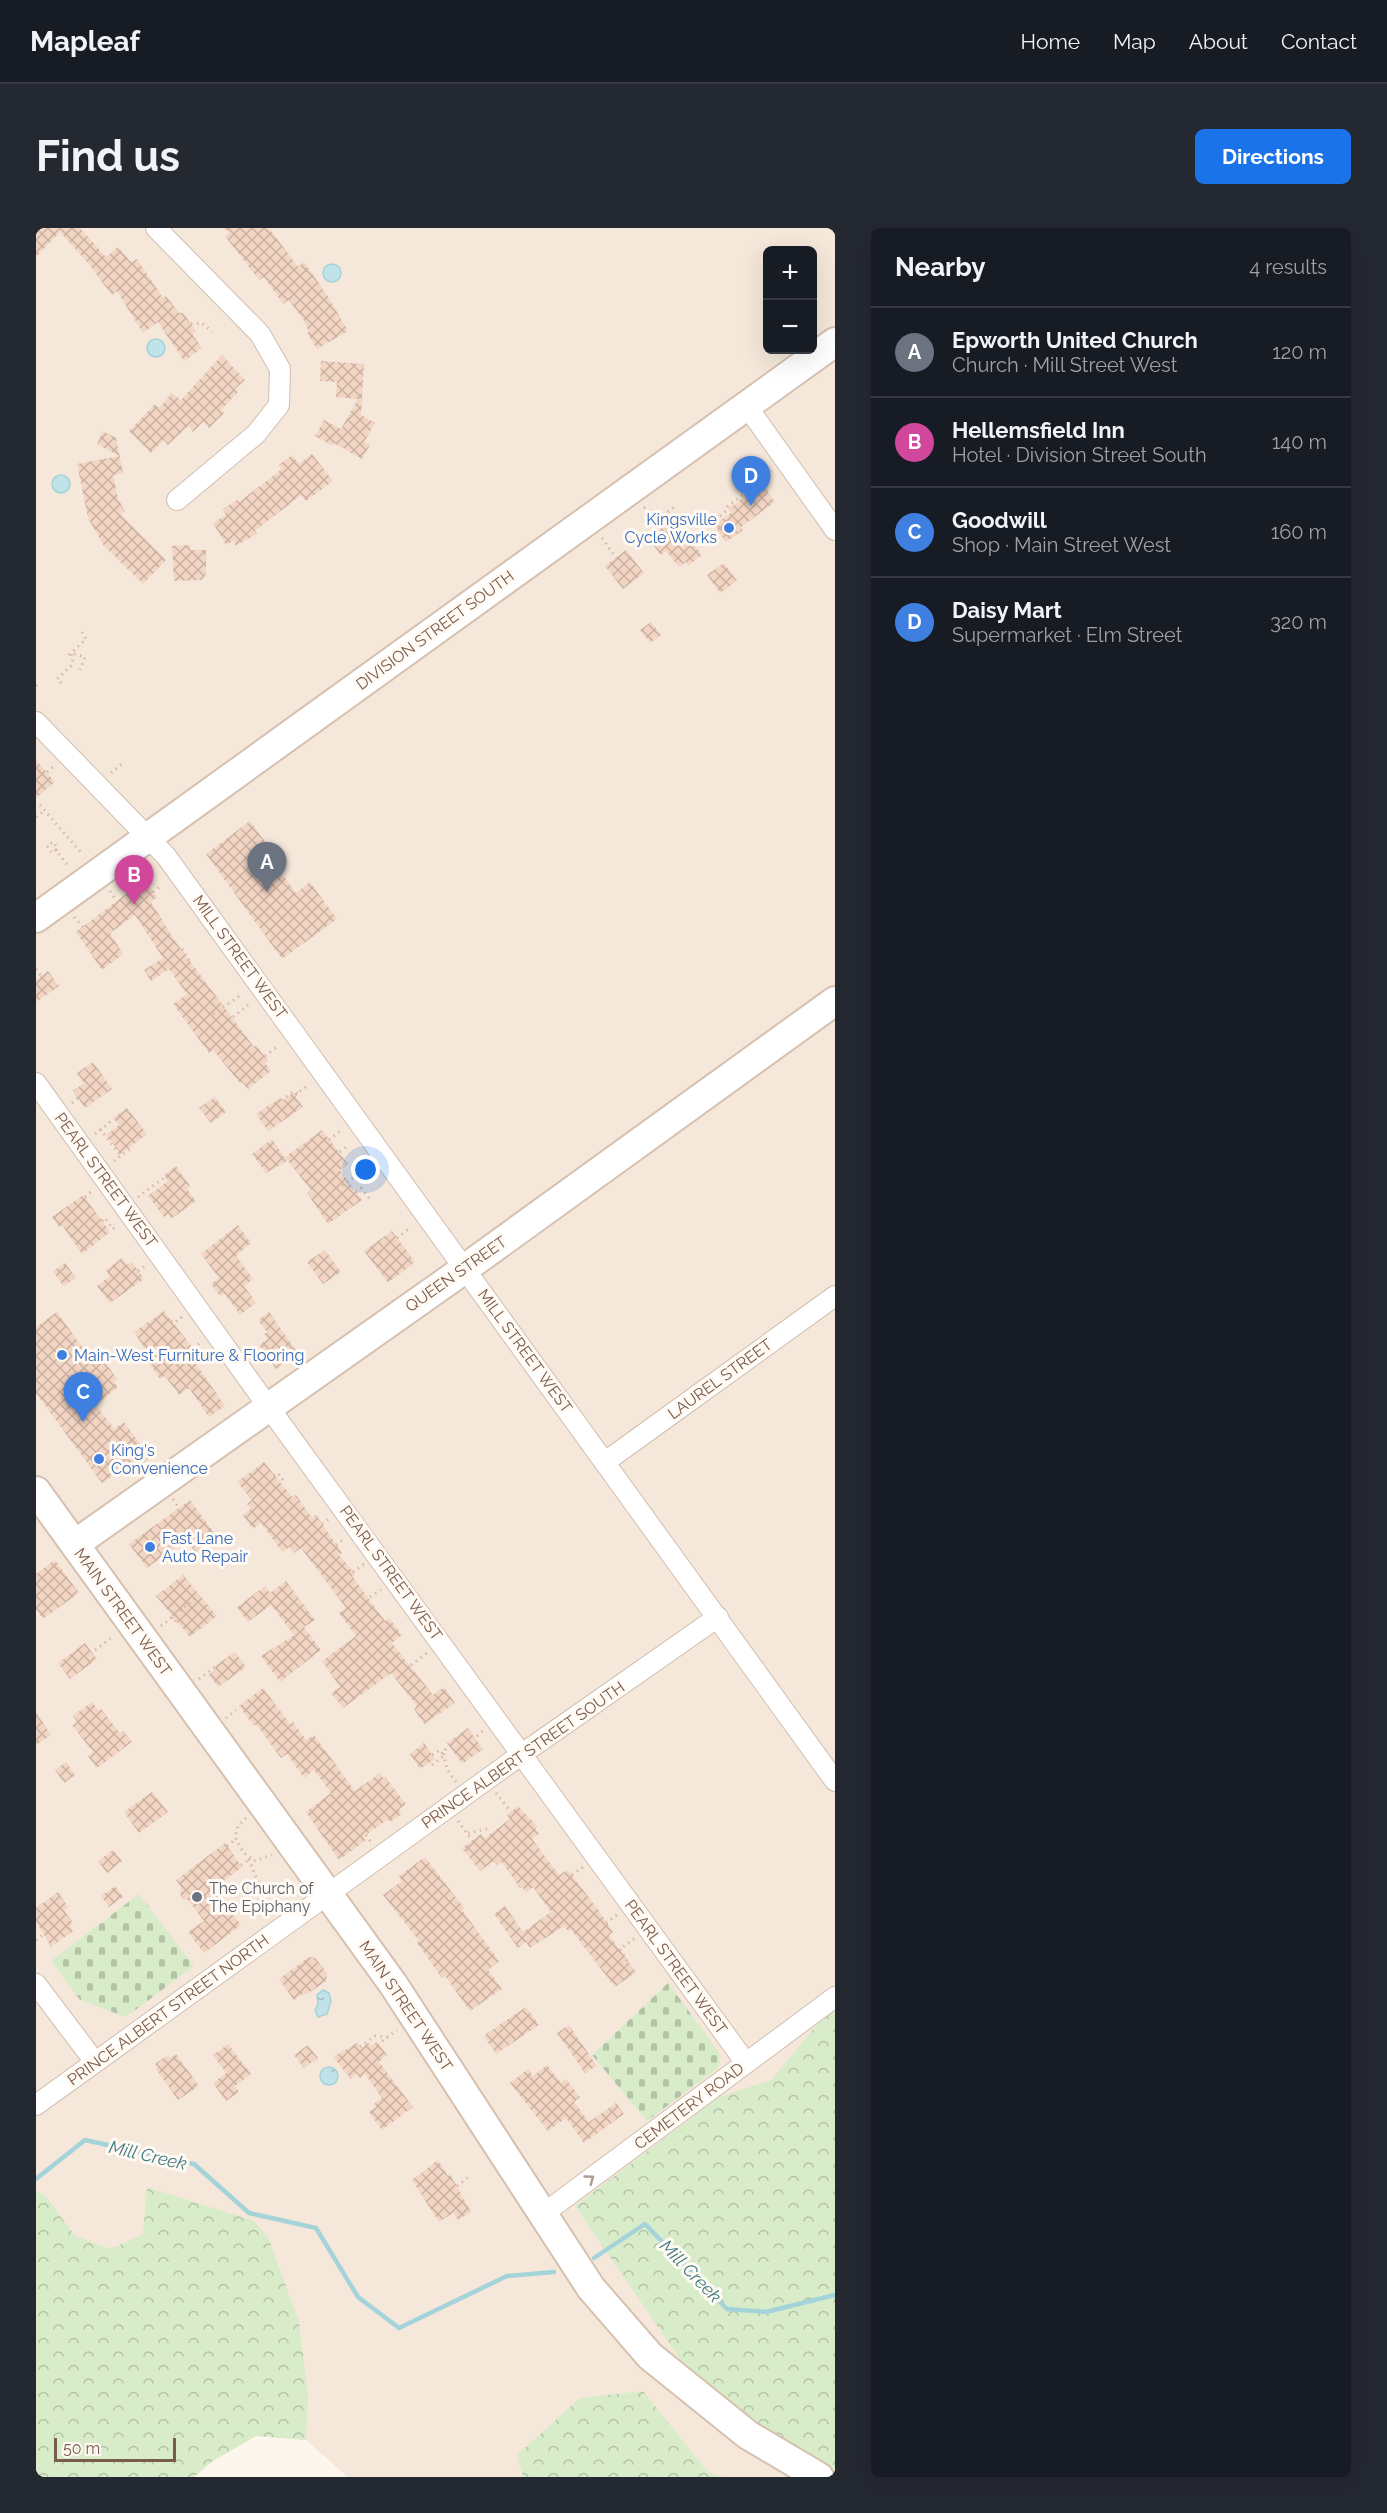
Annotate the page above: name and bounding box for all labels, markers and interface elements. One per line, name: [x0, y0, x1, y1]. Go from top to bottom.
text: Mapleaf: [30, 25, 140, 58]
text: Home: [1021, 29, 1080, 54]
text: Map: [1113, 29, 1156, 54]
text: About: [1189, 29, 1248, 54]
text: Contact: [1281, 29, 1357, 54]
button: Directions: [1195, 129, 1351, 184]
text: Find us: [36, 132, 180, 181]
map controls: [763, 246, 817, 354]
button: +: [763, 246, 817, 300]
text: Nearby: [895, 252, 985, 282]
text: 4 results: [1249, 255, 1327, 279]
button: −: [763, 300, 817, 354]
text: Epworth United Church: [952, 327, 1198, 353]
text: A: [908, 340, 921, 364]
text: 120 m: [1272, 340, 1327, 364]
text: Church · Mill Street West: [952, 353, 1177, 377]
text: Hellemsfield Inn: [952, 417, 1125, 443]
text: B: [908, 430, 921, 454]
text: 140 m: [1272, 430, 1327, 454]
text: Hotel · Division Street South: [952, 443, 1207, 467]
pin: D: [732, 456, 770, 506]
text: Goodwill: [952, 507, 1047, 533]
place label: Kingsville Cycle Works: [625, 510, 717, 547]
text: C: [908, 520, 921, 544]
text: 160 m: [1271, 520, 1327, 544]
marker: Kingsville Cycle Works: [722, 521, 736, 535]
text: Shop · Main Street West: [952, 533, 1171, 557]
street label: DIVISION STREET SOUTH: [352, 566, 518, 694]
text: Daisy Mart: [952, 597, 1062, 623]
text: D: [907, 610, 922, 634]
text: 320 m: [1270, 610, 1327, 634]
text: Supermarket · Elm Street: [952, 623, 1182, 647]
pin: A: [248, 842, 286, 892]
pin: B: [114, 856, 154, 905]
street label: MILL STREET WEST: [189, 891, 291, 1023]
street label: PEARL STREET WEST: [51, 1109, 161, 1251]
your location: [351, 1155, 380, 1184]
street label: QUEEN STREET: [402, 1232, 510, 1316]
street label: MILL STREET WEST: [474, 1285, 576, 1417]
street label: LAUREL STREET: [664, 1335, 776, 1423]
place label: Main-West Furniture & Flooring: [74, 1346, 304, 1365]
marker: Main-West Furniture & Flooring: [55, 1348, 69, 1362]
pin: C: [64, 1372, 102, 1422]
place label: King's Convenience: [111, 1441, 208, 1478]
marker: King's Convenience: [92, 1452, 106, 1466]
street label: PEARL STREET WEST: [336, 1502, 446, 1644]
place label: Fast Lane Auto Repair: [162, 1529, 249, 1566]
marker: Fast Lane Auto Repair: [143, 1540, 157, 1554]
street label: MAIN STREET WEST: [70, 1544, 176, 1680]
street label: PRINCE ALBERT STREET SOUTH: [418, 1677, 628, 1833]
place label: The Church of The Epiphany: [209, 1879, 314, 1916]
marker: The Church of The Epiphany: [190, 1890, 204, 1904]
street label: PEARL STREET WEST: [621, 1896, 731, 2038]
street label: PRINCE ALBERT STREET NORTH: [64, 1931, 272, 2089]
street label: MAIN STREET WEST: [355, 1937, 457, 2075]
street label: CEMETERY ROAD: [630, 2059, 748, 2153]
water label: Mill Creek: [107, 2136, 189, 2174]
one-way arrow: [584, 2176, 595, 2187]
water label: Mill Creek: [656, 2235, 726, 2307]
scale bar: [54, 2435, 176, 2462]
text: 50 m: [63, 2439, 100, 2458]

